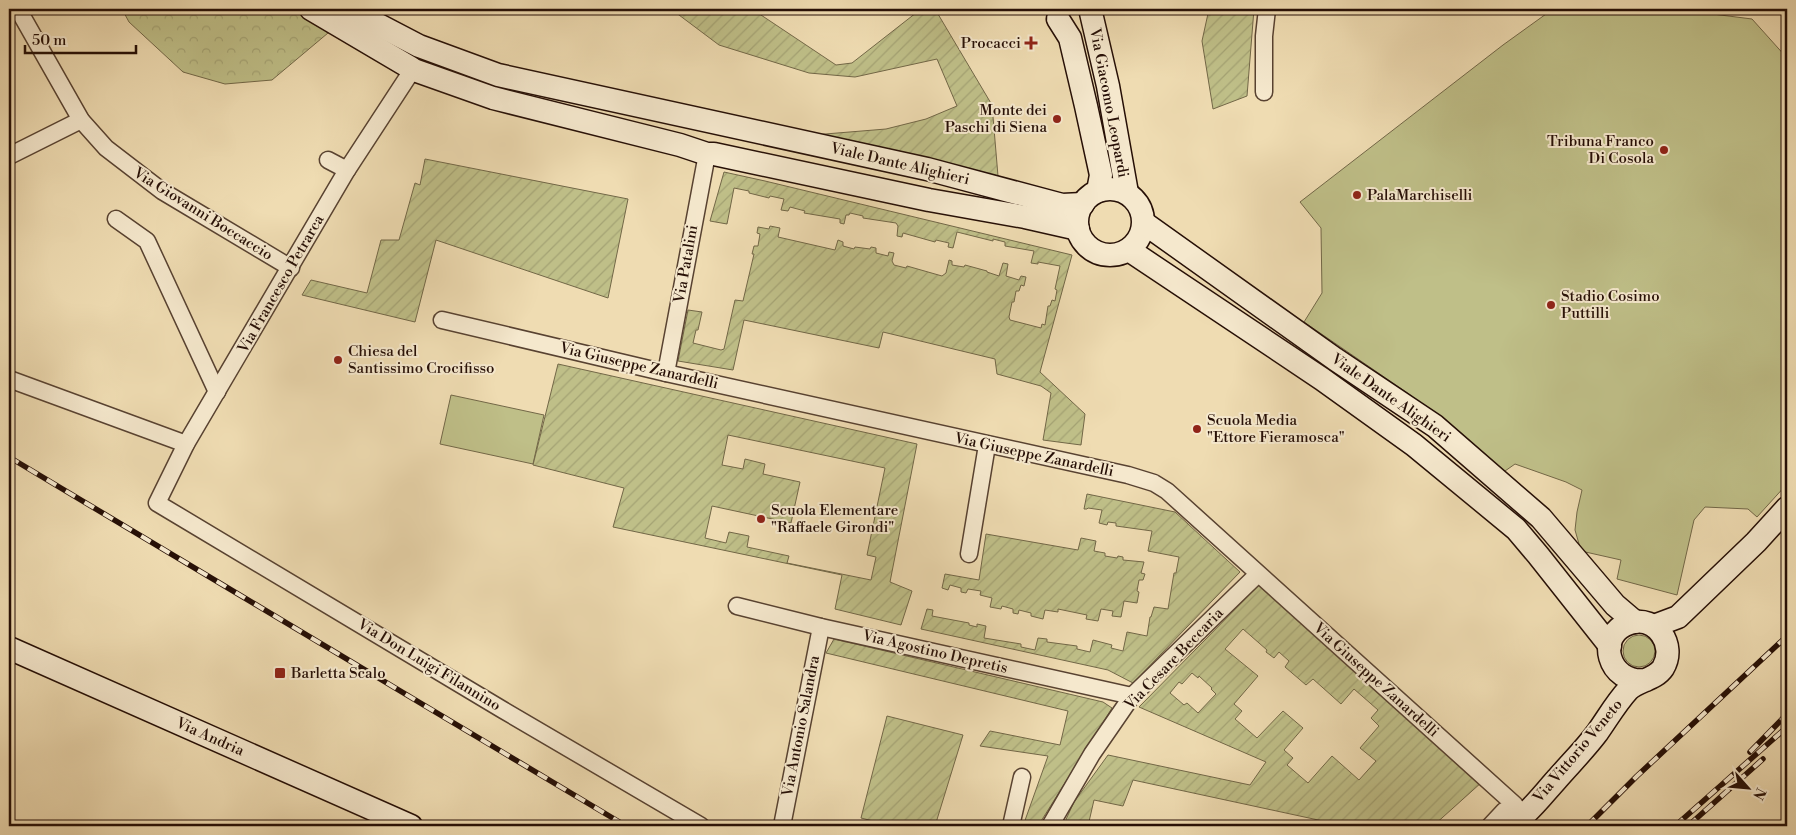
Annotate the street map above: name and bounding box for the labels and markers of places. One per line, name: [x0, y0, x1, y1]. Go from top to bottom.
place label: Procacci: [961, 34, 1021, 53]
marker: Procacci: [1025, 37, 1037, 49]
place label: Monte dei Paschi di Siena: [945, 101, 1047, 137]
marker: Monte dei Paschi di Siena: [1051, 113, 1063, 125]
place label: Tribuna Franco Di Cosola: [1547, 132, 1654, 168]
marker: Tribuna Franco Di Cosola: [1658, 144, 1670, 156]
place label: PalaMarchiselli: [1367, 186, 1473, 205]
marker: PalaMarchiselli: [1351, 189, 1363, 201]
place label: Stadio Cosimo Puttilli: [1561, 287, 1660, 323]
marker: Stadio Cosimo Puttilli: [1545, 299, 1557, 311]
place label: Chiesa del Santissimo Crocifisso: [348, 342, 494, 378]
marker: Chiesa del Santissimo Crocifisso: [332, 354, 344, 366]
place label: Scuola Media "Ettore Fieramosca": [1207, 411, 1345, 447]
marker: Scuola Media "Ettore Fieramosca": [1191, 423, 1203, 435]
place label: Scuola Elementare "Raffaele Girondi": [771, 501, 898, 537]
marker: Scuola Elementare "Raffaele Girondi": [755, 513, 767, 525]
place label: Barletta Scalo: [290, 664, 386, 683]
marker: Barletta Scalo: [273, 666, 287, 680]

